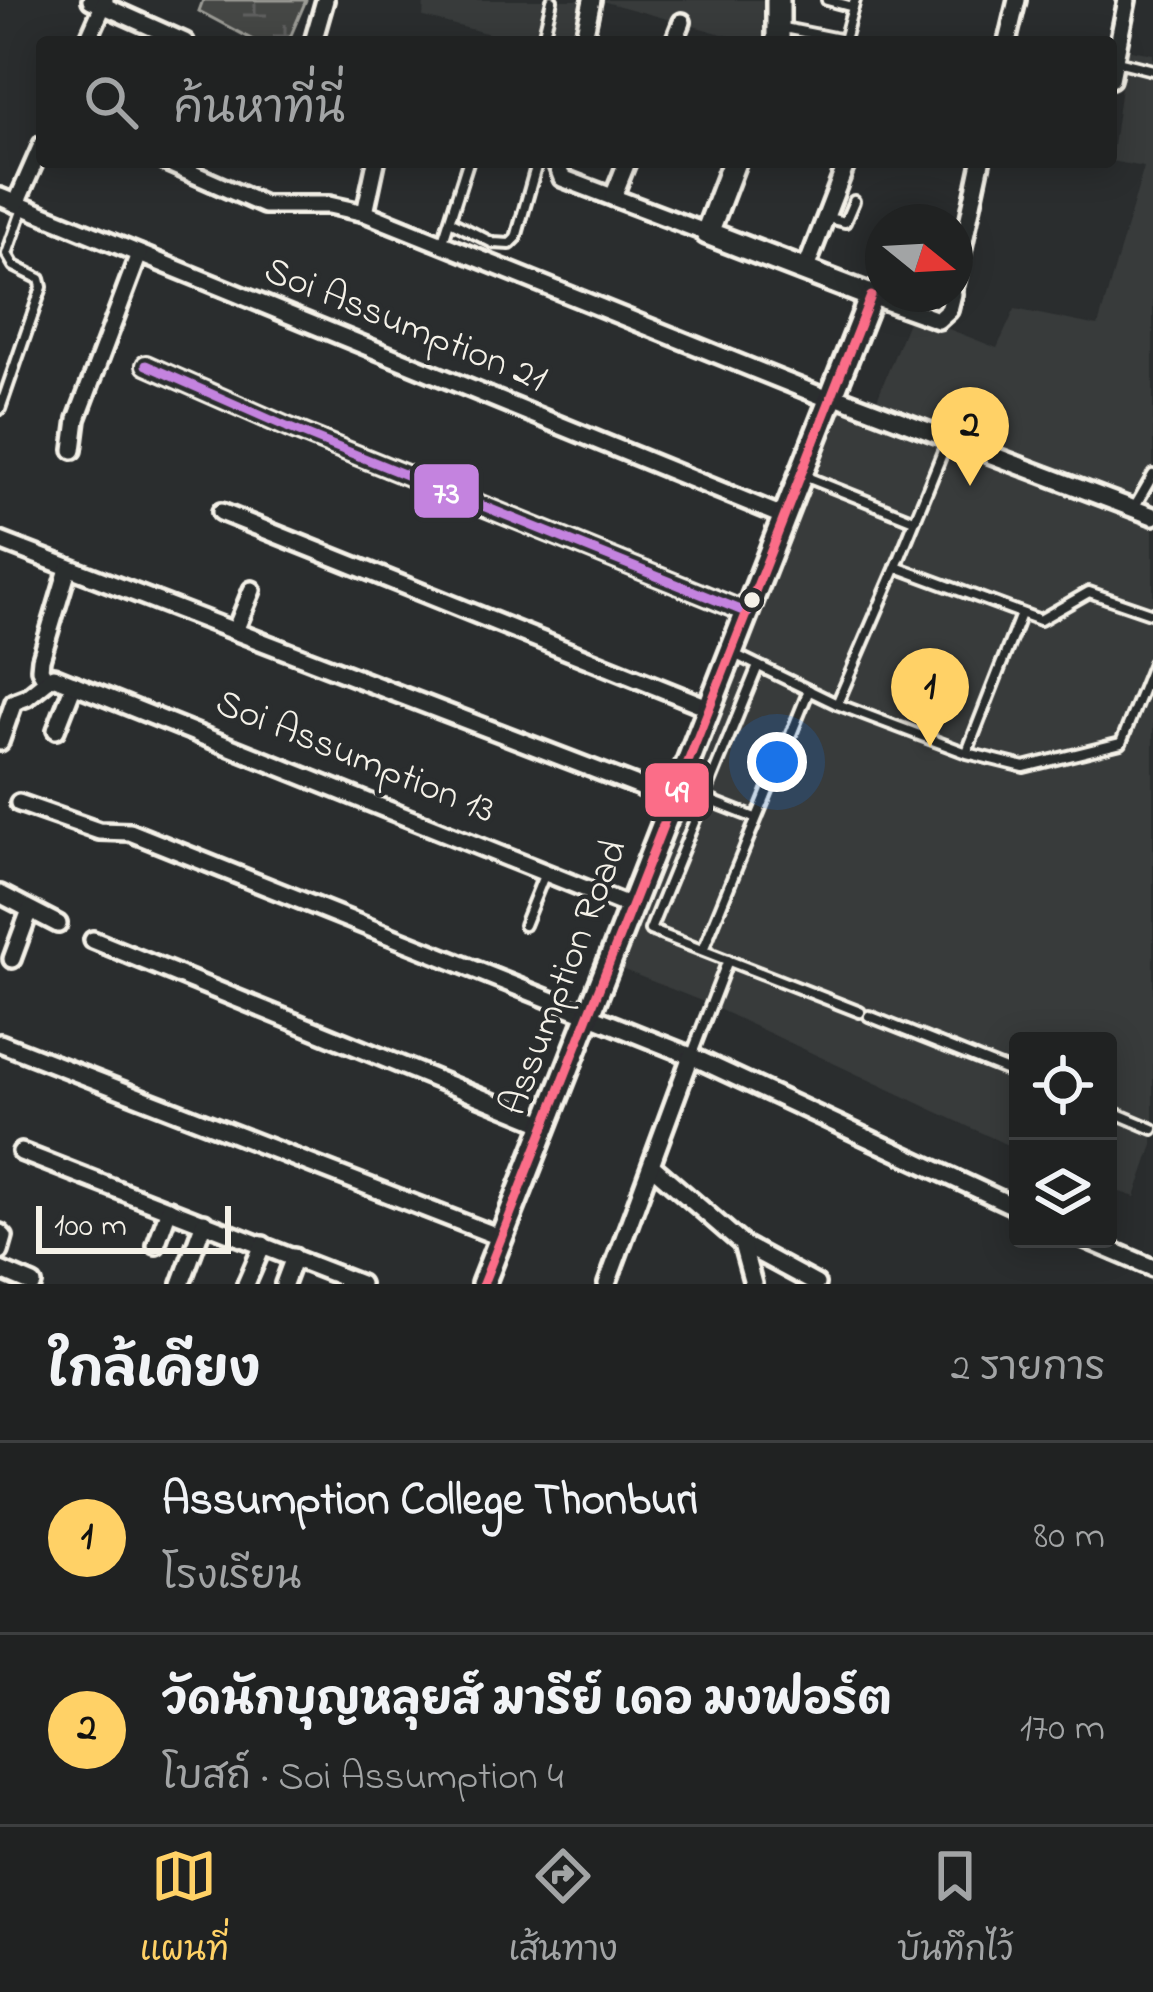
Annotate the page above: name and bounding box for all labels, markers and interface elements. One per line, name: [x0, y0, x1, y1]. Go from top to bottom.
search box: [36, 36, 1117, 168]
icon: search: [78, 69, 144, 135]
text: ค้นหาที่นี่: [174, 78, 345, 144]
north arrow: [865, 204, 973, 312]
street label: Soi Assumption 21: [255, 243, 555, 409]
pin: 2: [931, 387, 1009, 486]
line badge: 73: [412, 462, 481, 520]
text: 73: [432, 471, 460, 519]
unlabelled marker: [741, 589, 763, 611]
pin: 1: [891, 648, 969, 747]
street label: Soi Assumption 13: [206, 676, 504, 840]
your location: [747, 732, 807, 792]
line badge: 49: [643, 761, 711, 819]
text: 49: [665, 770, 690, 818]
street label: Assumption Road: [486, 832, 644, 1124]
map controls: [1009, 1032, 1117, 1248]
button: locate: [1009, 1032, 1117, 1140]
button: layers: [1009, 1140, 1117, 1248]
scale bar: [36, 1200, 231, 1253]
text: 100 m: [54, 1203, 127, 1251]
text: ใกล้เคียง: [48, 1335, 260, 1410]
text: 2 รายการ: [951, 1341, 1105, 1398]
text: Assumption College Thonburi: [162, 1469, 698, 1535]
text: 1: [81, 1509, 93, 1566]
text: 80 m: [1034, 1509, 1105, 1566]
text: โรงเรียน: [162, 1550, 301, 1607]
text: วัดนักบุญหลุยส์ มารีย์ เดอ มงฟอร์ต: [162, 1669, 892, 1735]
text: 2: [77, 1701, 97, 1758]
text: 170 m: [1020, 1701, 1105, 1758]
text: โบสถ์ · Soi Assumption 4: [162, 1750, 564, 1807]
tab: แผนที่: [140, 1843, 229, 1976]
tab: เส้นทาง: [508, 1843, 618, 1976]
tab: บันทึกไว้: [897, 1843, 1013, 1976]

